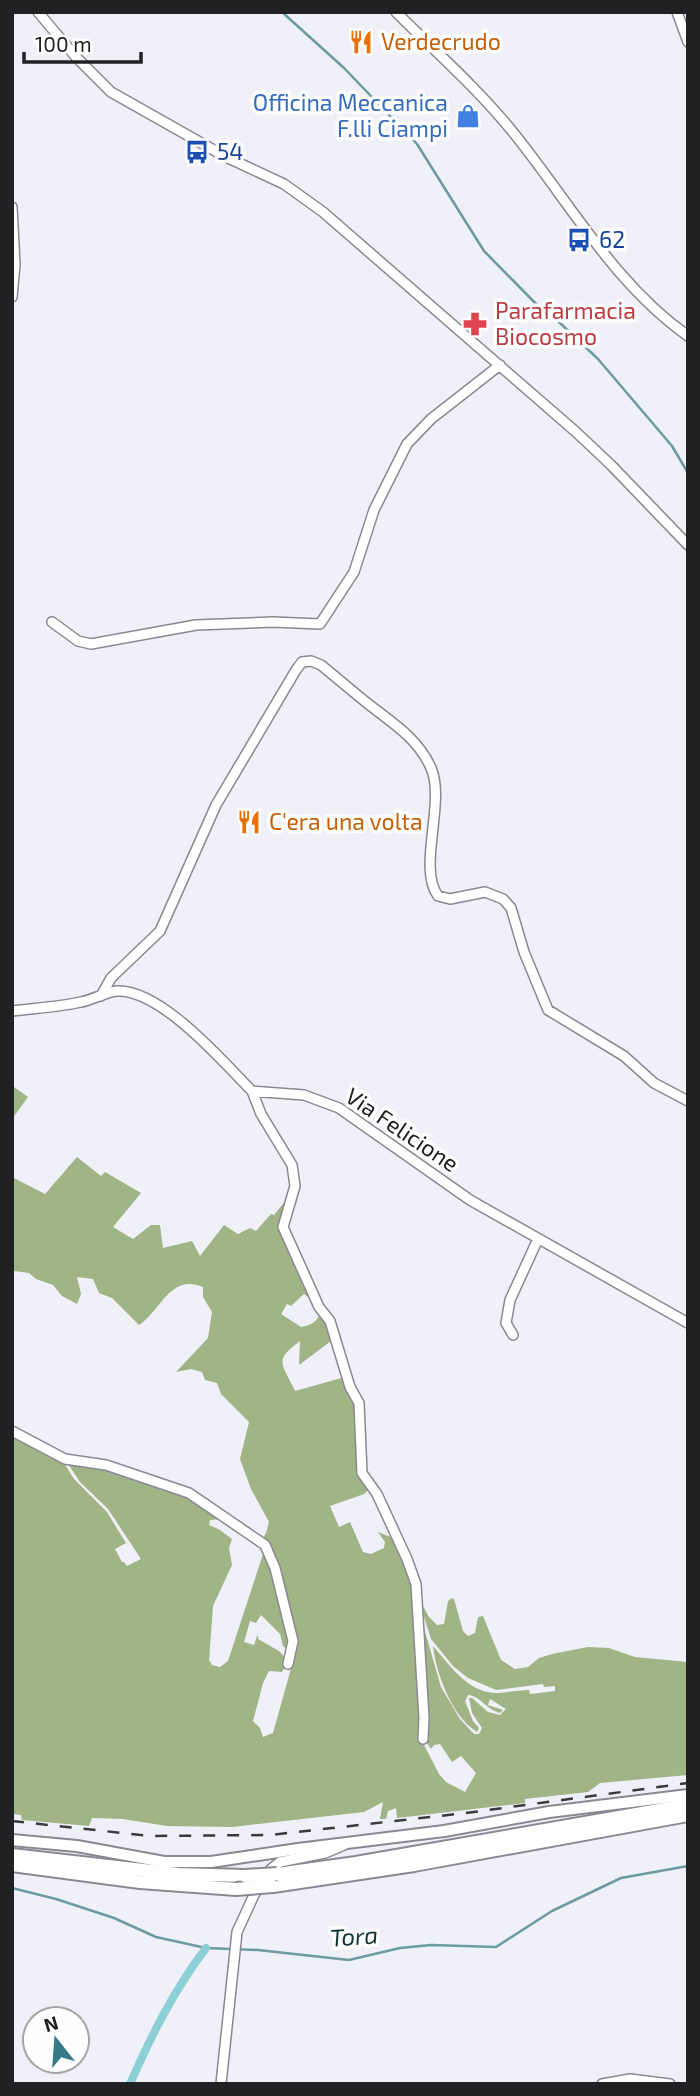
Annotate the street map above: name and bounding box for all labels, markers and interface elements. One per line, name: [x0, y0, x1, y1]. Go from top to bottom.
scale bar: [24, 21, 142, 65]
place label: Verdecrudo: [381, 27, 501, 55]
restaurant icon: Verdecrudo: [347, 28, 375, 56]
text: 100 m: [35, 31, 92, 56]
place label: Officina Meccanica F.lli Ciampi: [253, 88, 448, 142]
shop icon: Officina Meccanica F.lli Ciampi: [454, 102, 482, 130]
place label: 54: [217, 137, 243, 165]
bus stop icon: 54: [183, 138, 211, 166]
place label: 62: [599, 225, 625, 253]
bus stop icon: 62: [565, 226, 593, 254]
place label: Parafarmacia Biocosmo: [495, 296, 636, 350]
pharmacy icon: Parafarmacia Biocosmo: [461, 310, 489, 338]
place label: C'era una volta: [269, 807, 423, 835]
restaurant icon: C'era una volta: [235, 808, 263, 836]
street label: Via Felicione: [341, 1081, 464, 1177]
water label: Tora: [329, 1919, 379, 1952]
north arrow: [21, 2005, 91, 2075]
text: N: [41, 2010, 61, 2036]

